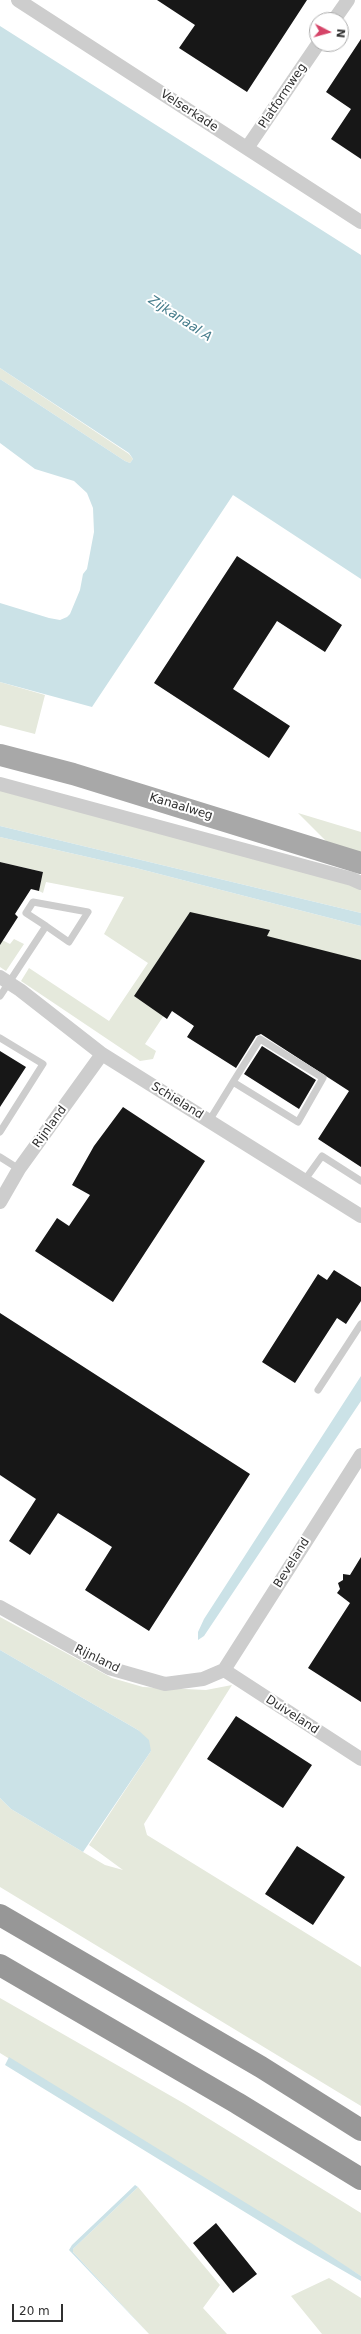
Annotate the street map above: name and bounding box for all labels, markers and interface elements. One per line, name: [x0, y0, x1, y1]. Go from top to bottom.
north arrow: [309, 12, 349, 52]
text: N: [333, 28, 347, 38]
street label: Platformweg: [256, 61, 310, 131]
street label: Velserkade: [158, 87, 220, 135]
water label: Zijkanaal A: [145, 293, 215, 345]
street label: Kanaalweg: [148, 791, 214, 823]
street label: Schieland: [148, 1079, 206, 1123]
street label: Rijnland: [30, 1103, 70, 1151]
street label: Beveland: [271, 1535, 313, 1591]
street label: Rijnland: [72, 1642, 122, 1676]
street label: Duiveland: [263, 1692, 321, 1738]
scale bar: [14, 2296, 65, 2322]
text: 20 m: [19, 2304, 50, 2318]

